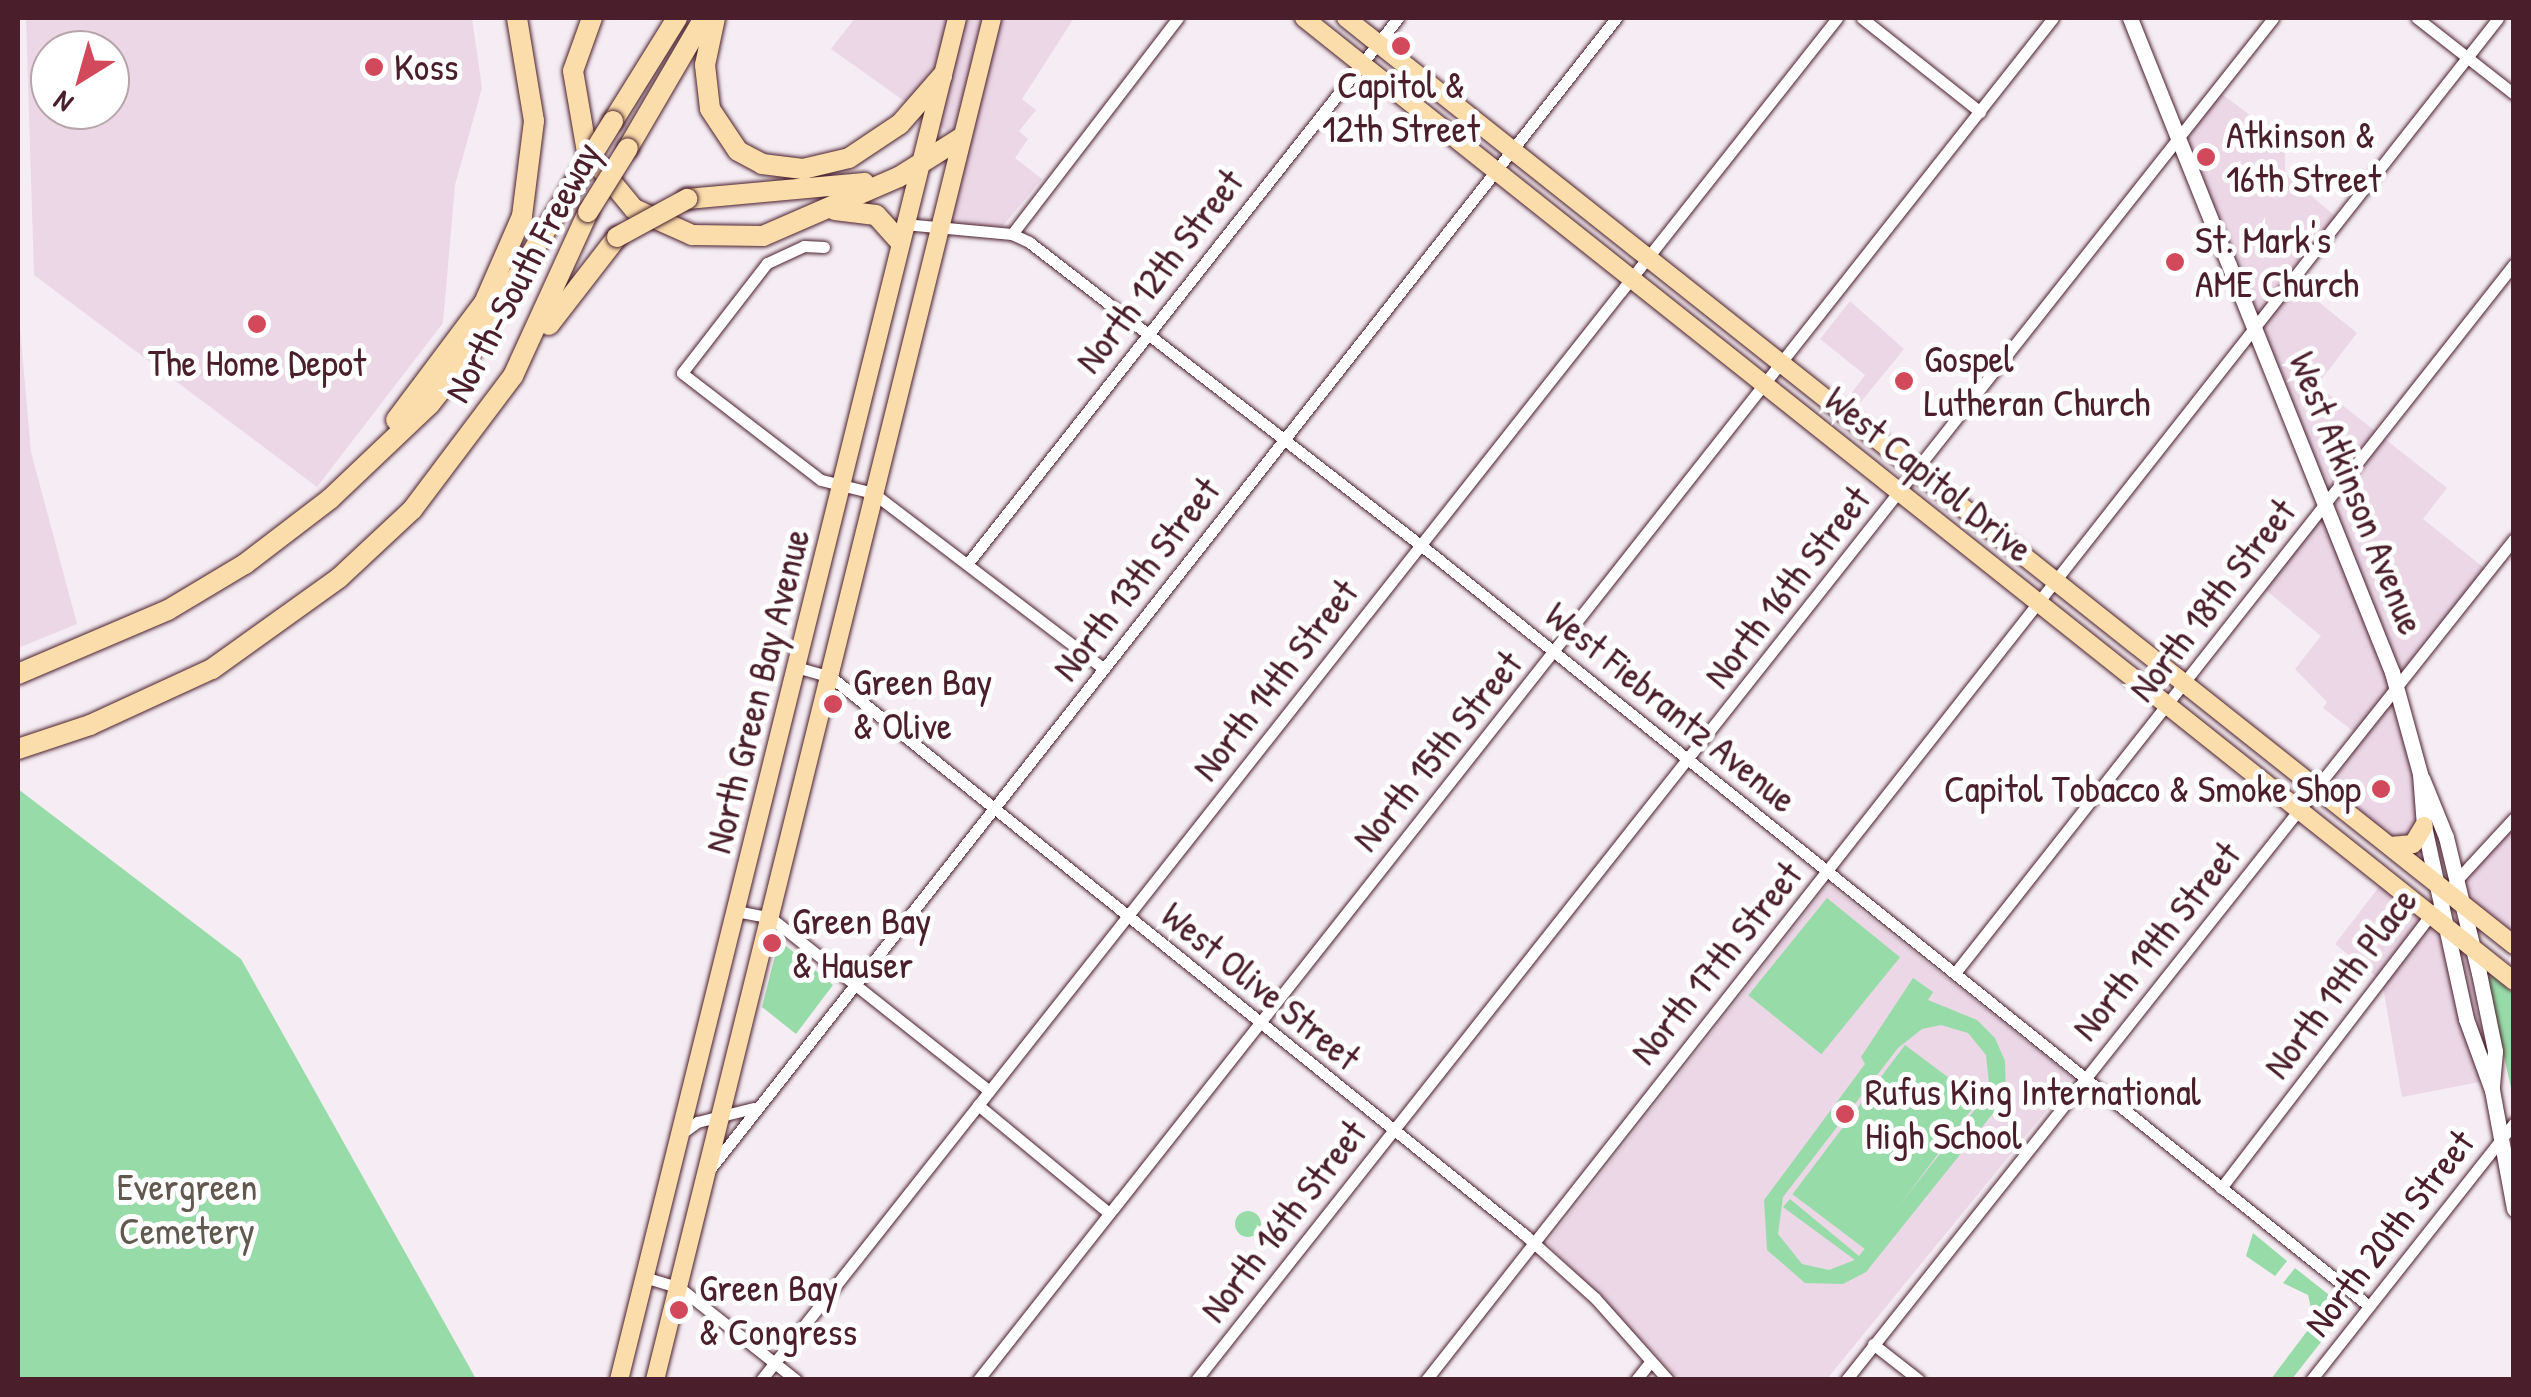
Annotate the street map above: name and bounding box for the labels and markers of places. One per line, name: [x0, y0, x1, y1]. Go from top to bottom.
marker: Capitol & 12th Street: [1390, 35, 1412, 57]
place label: Koss: [394, 44, 458, 90]
marker: Koss: [363, 56, 385, 78]
place label: Capitol & 12th Street: [1322, 62, 1480, 152]
place label: Atkinson & 16th Street: [2226, 112, 2381, 202]
marker: Atkinson & 16th Street: [2195, 146, 2217, 168]
place label: St. Mark's AME Church: [2195, 217, 2359, 306]
marker: St. Mark's AME Church: [2164, 251, 2186, 273]
marker: The Home Depot: [246, 313, 268, 335]
place label: Gospel Lutheran Church: [1924, 336, 2150, 426]
place label: The Home Depot: [148, 340, 366, 386]
marker: Gospel Lutheran Church: [1893, 370, 1915, 392]
place label: Green Bay & Olive: [853, 659, 992, 748]
marker: Green Bay & Olive: [822, 693, 844, 715]
place label: Capitol Tobacco & Smoke Shop: [1944, 766, 2361, 812]
marker: Capitol Tobacco & Smoke Shop: [2370, 778, 2392, 800]
place label: Green Bay & Hauser: [792, 898, 931, 988]
marker: Green Bay & Hauser: [761, 932, 783, 954]
place label: Rufus King International High School: [1865, 1069, 2201, 1158]
marker: Rufus King International High School: [1834, 1103, 1856, 1125]
place label: Green Bay & Congress: [699, 1265, 857, 1355]
marker: Green Bay & Congress: [668, 1299, 690, 1321]

